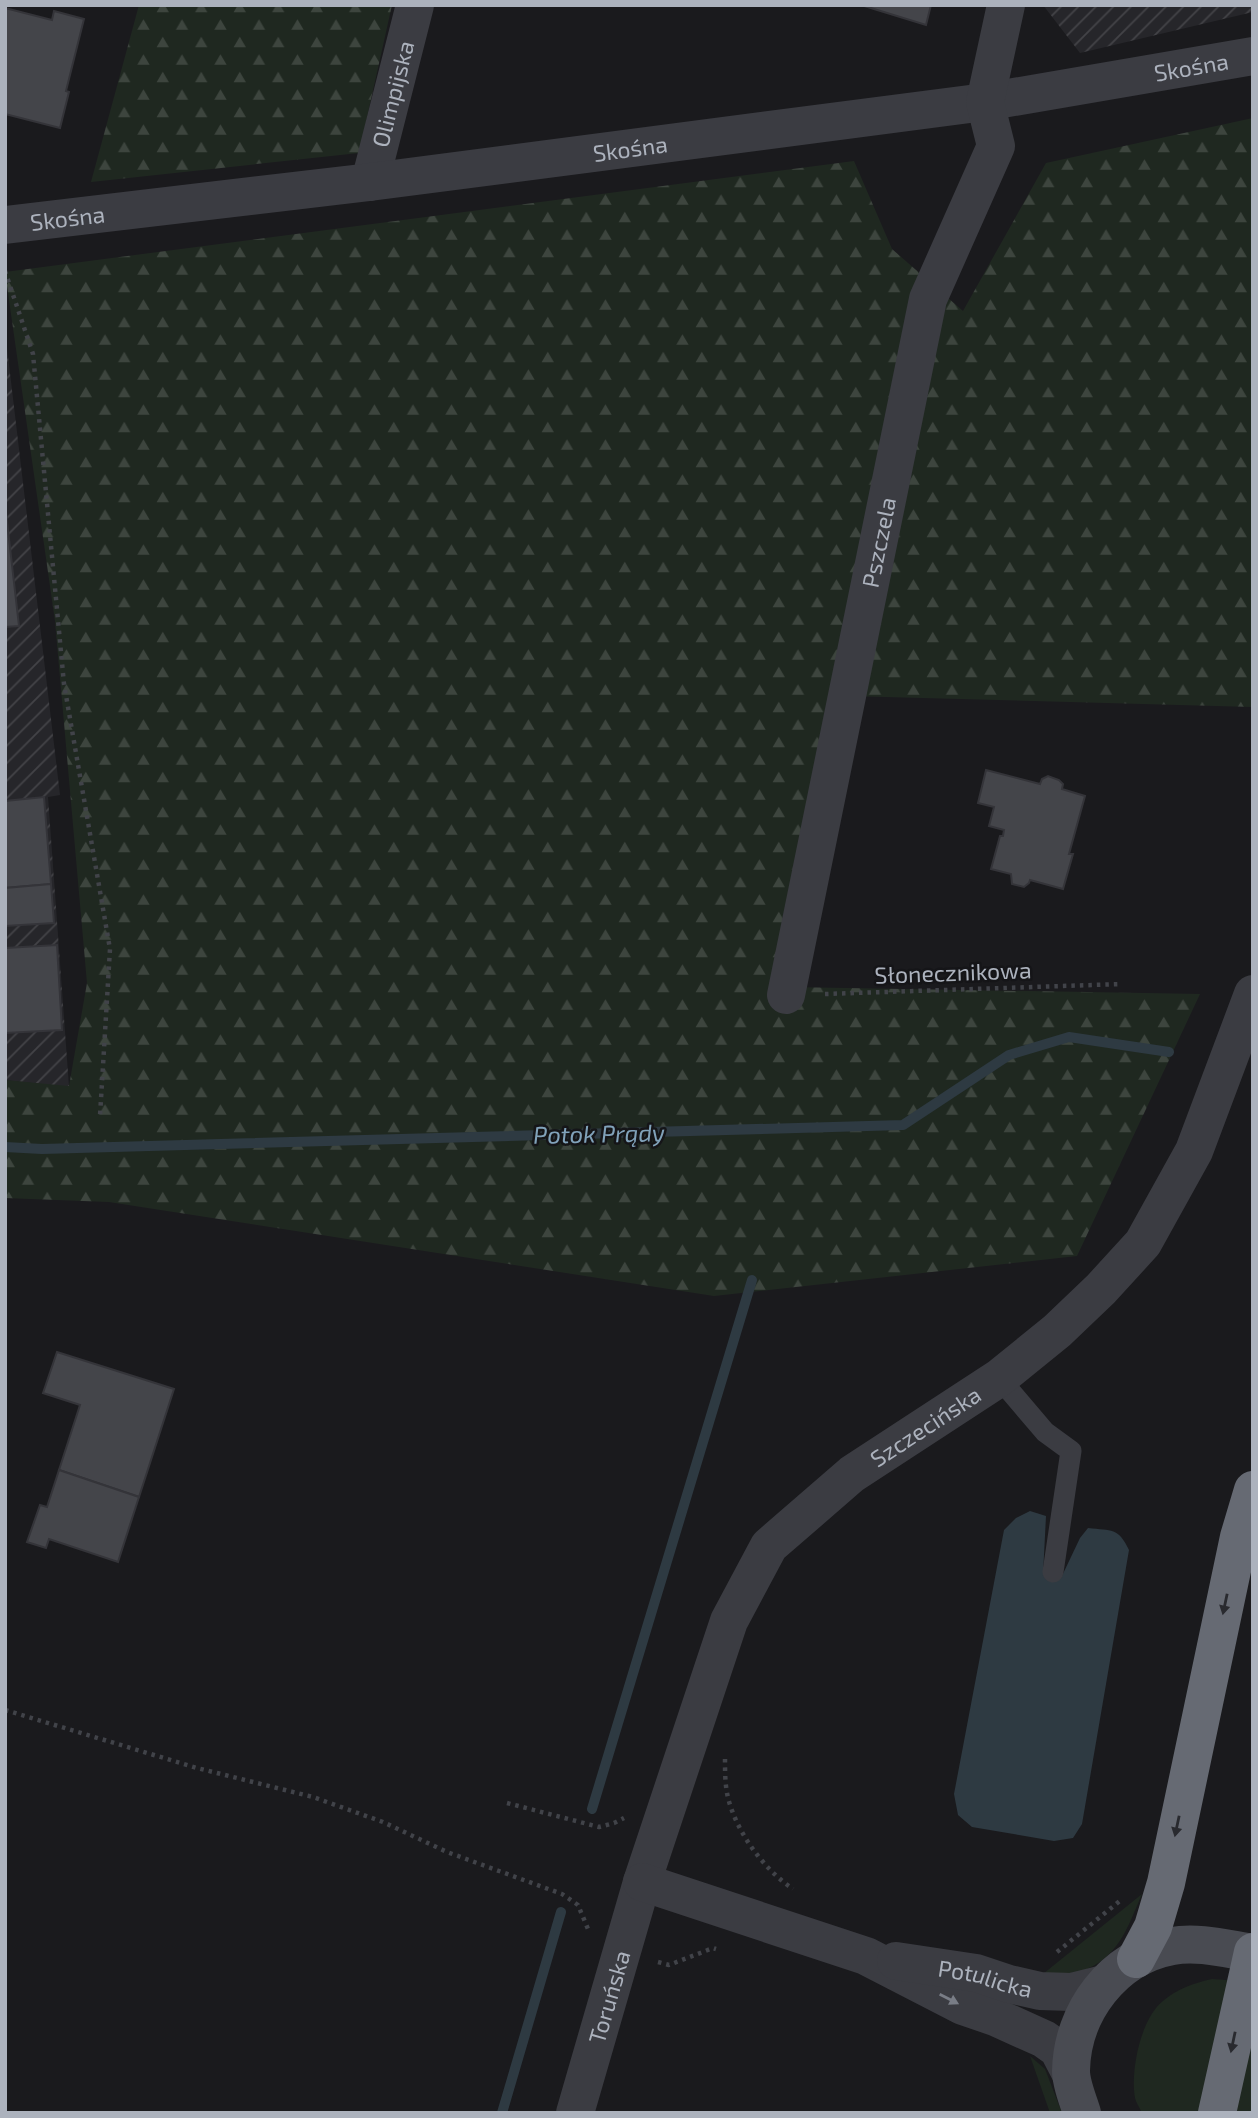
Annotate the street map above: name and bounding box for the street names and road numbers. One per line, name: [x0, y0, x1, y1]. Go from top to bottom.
street label: Olimpijska: [365, 38, 419, 150]
street label: Skośna: [1152, 46, 1231, 87]
street label: Skośna: [591, 129, 669, 167]
street label: Skośna: [29, 199, 106, 236]
street label: Pszczela: [855, 495, 901, 590]
street label: Słonecznikowa: [874, 955, 1032, 989]
street label: Szczecińska: [865, 1380, 986, 1472]
street label: Toruńska: [582, 1947, 635, 2047]
street label: Potulicka: [936, 1953, 1035, 2003]

